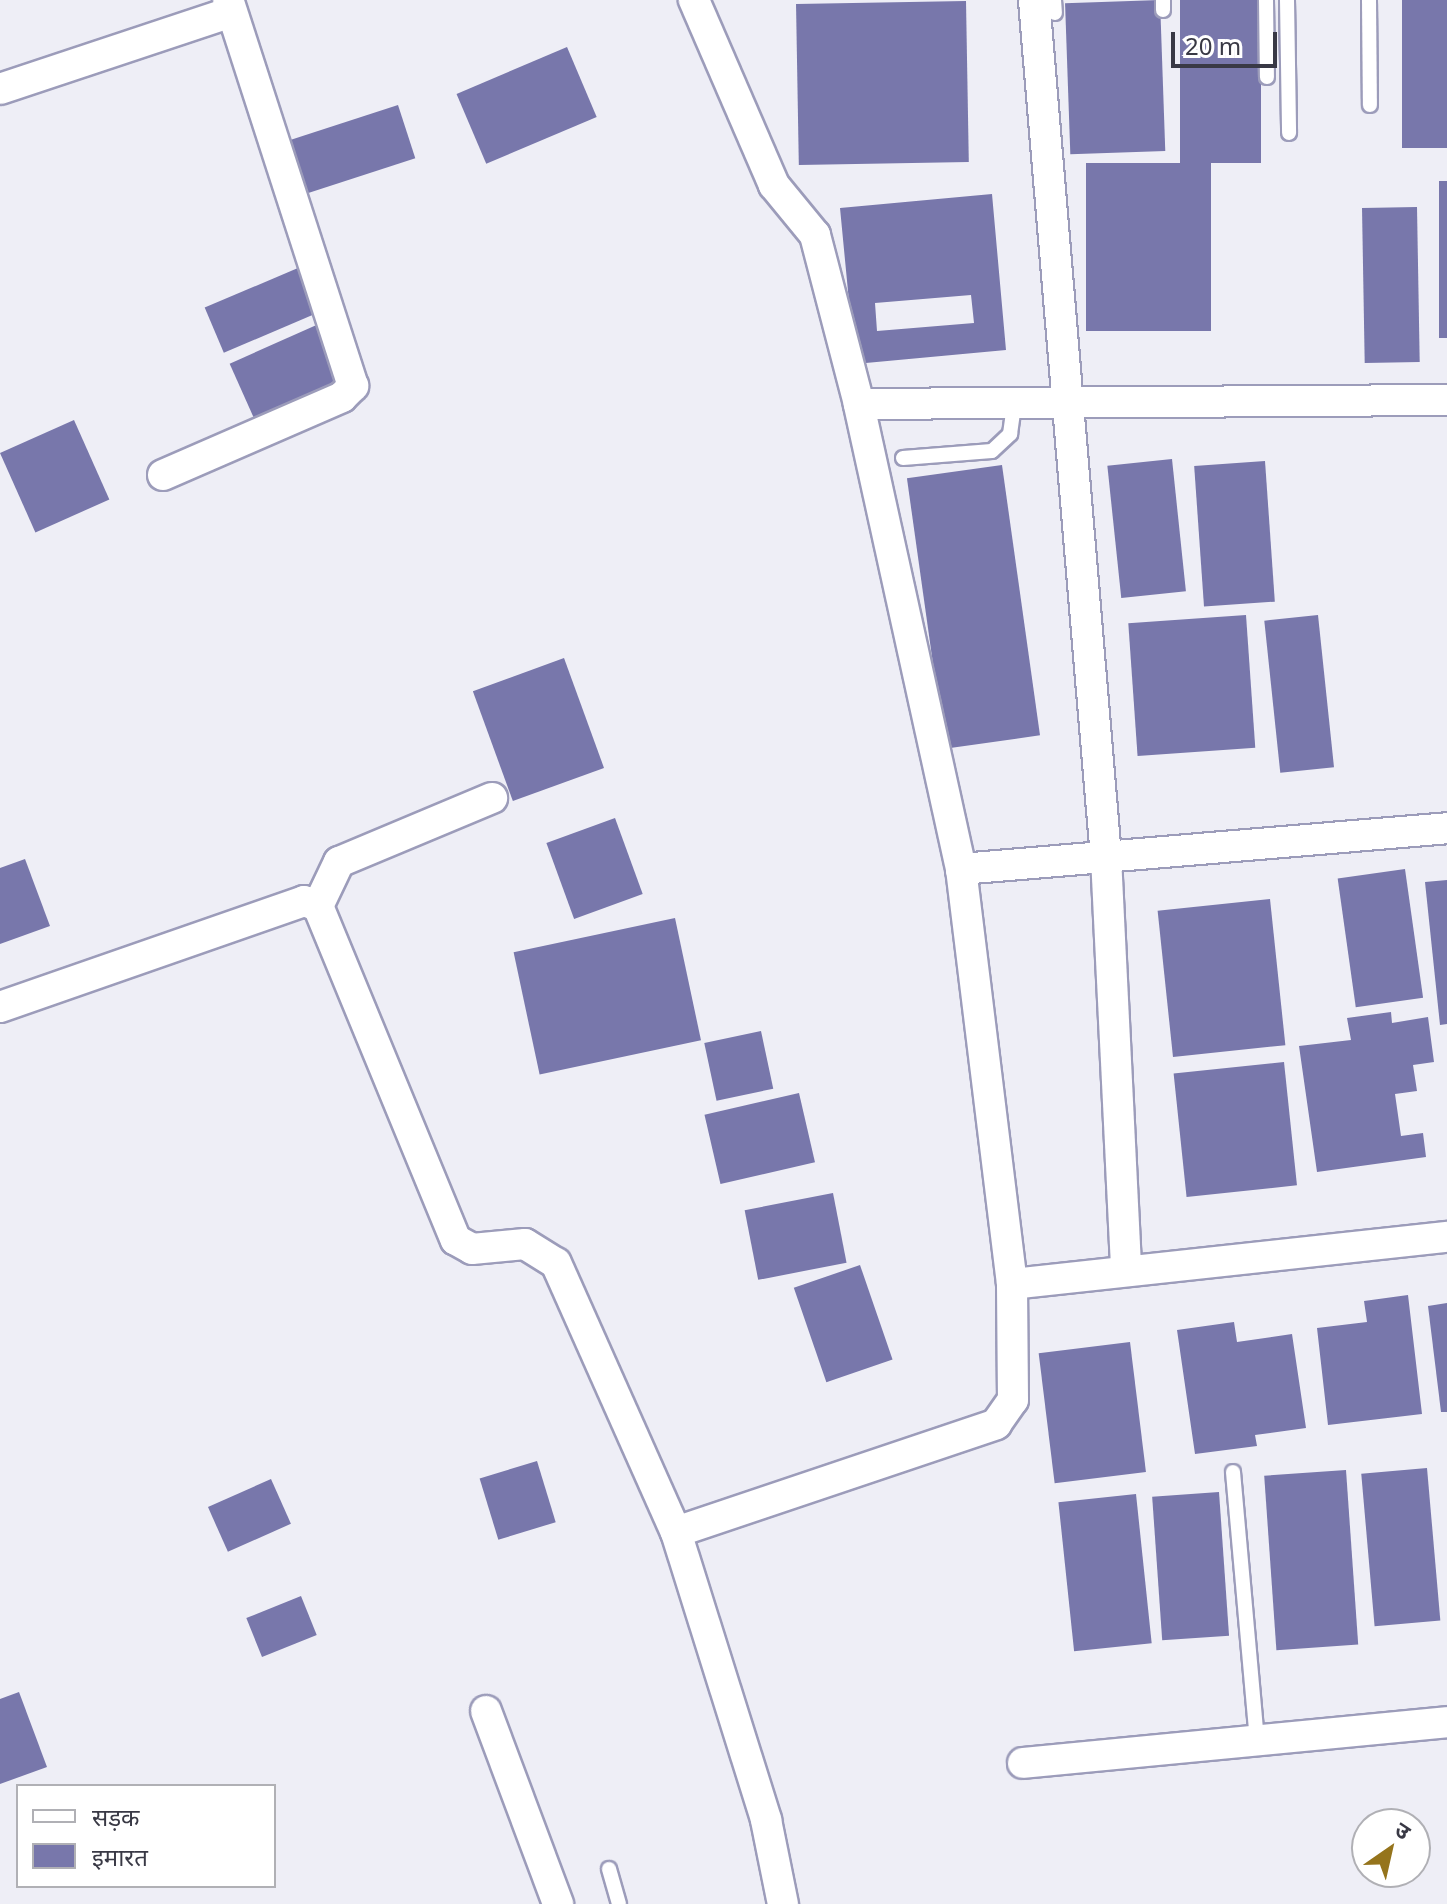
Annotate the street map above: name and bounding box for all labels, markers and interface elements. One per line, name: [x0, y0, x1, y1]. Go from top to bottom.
scale bar: [1175, 16, 1281, 66]
text: 20 m: [1185, 29, 1241, 62]
legend: [16, 1784, 276, 1888]
text: सड़क: [92, 1800, 140, 1833]
north arrow: [1351, 1808, 1431, 1888]
text: उ: [1390, 1814, 1417, 1846]
text: इमारत: [92, 1840, 148, 1873]

